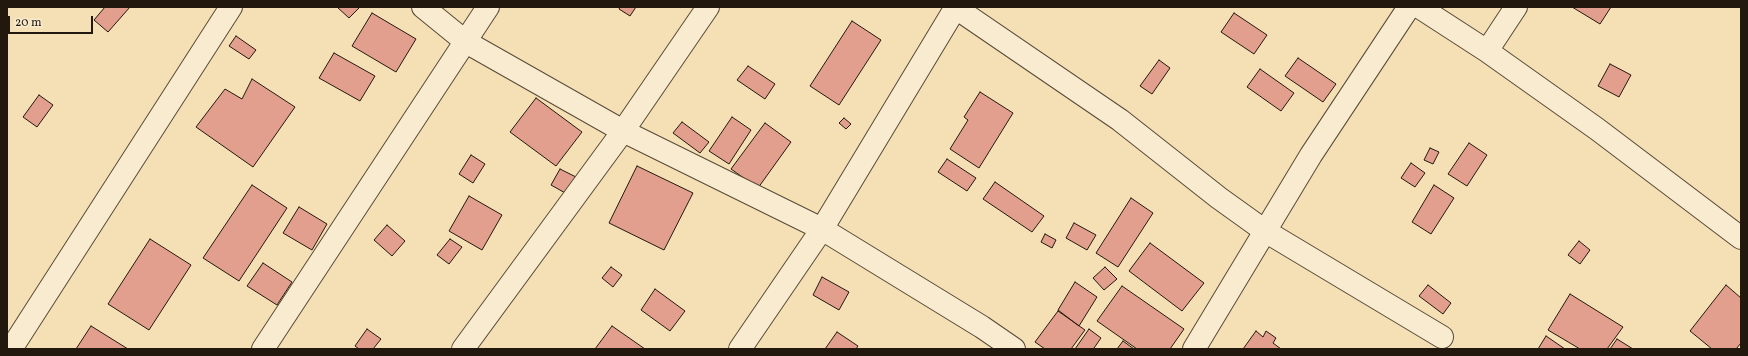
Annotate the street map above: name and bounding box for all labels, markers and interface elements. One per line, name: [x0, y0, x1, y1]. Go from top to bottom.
scale bar: [10, 8, 95, 34]
text: 20 m: [15, 15, 42, 31]

